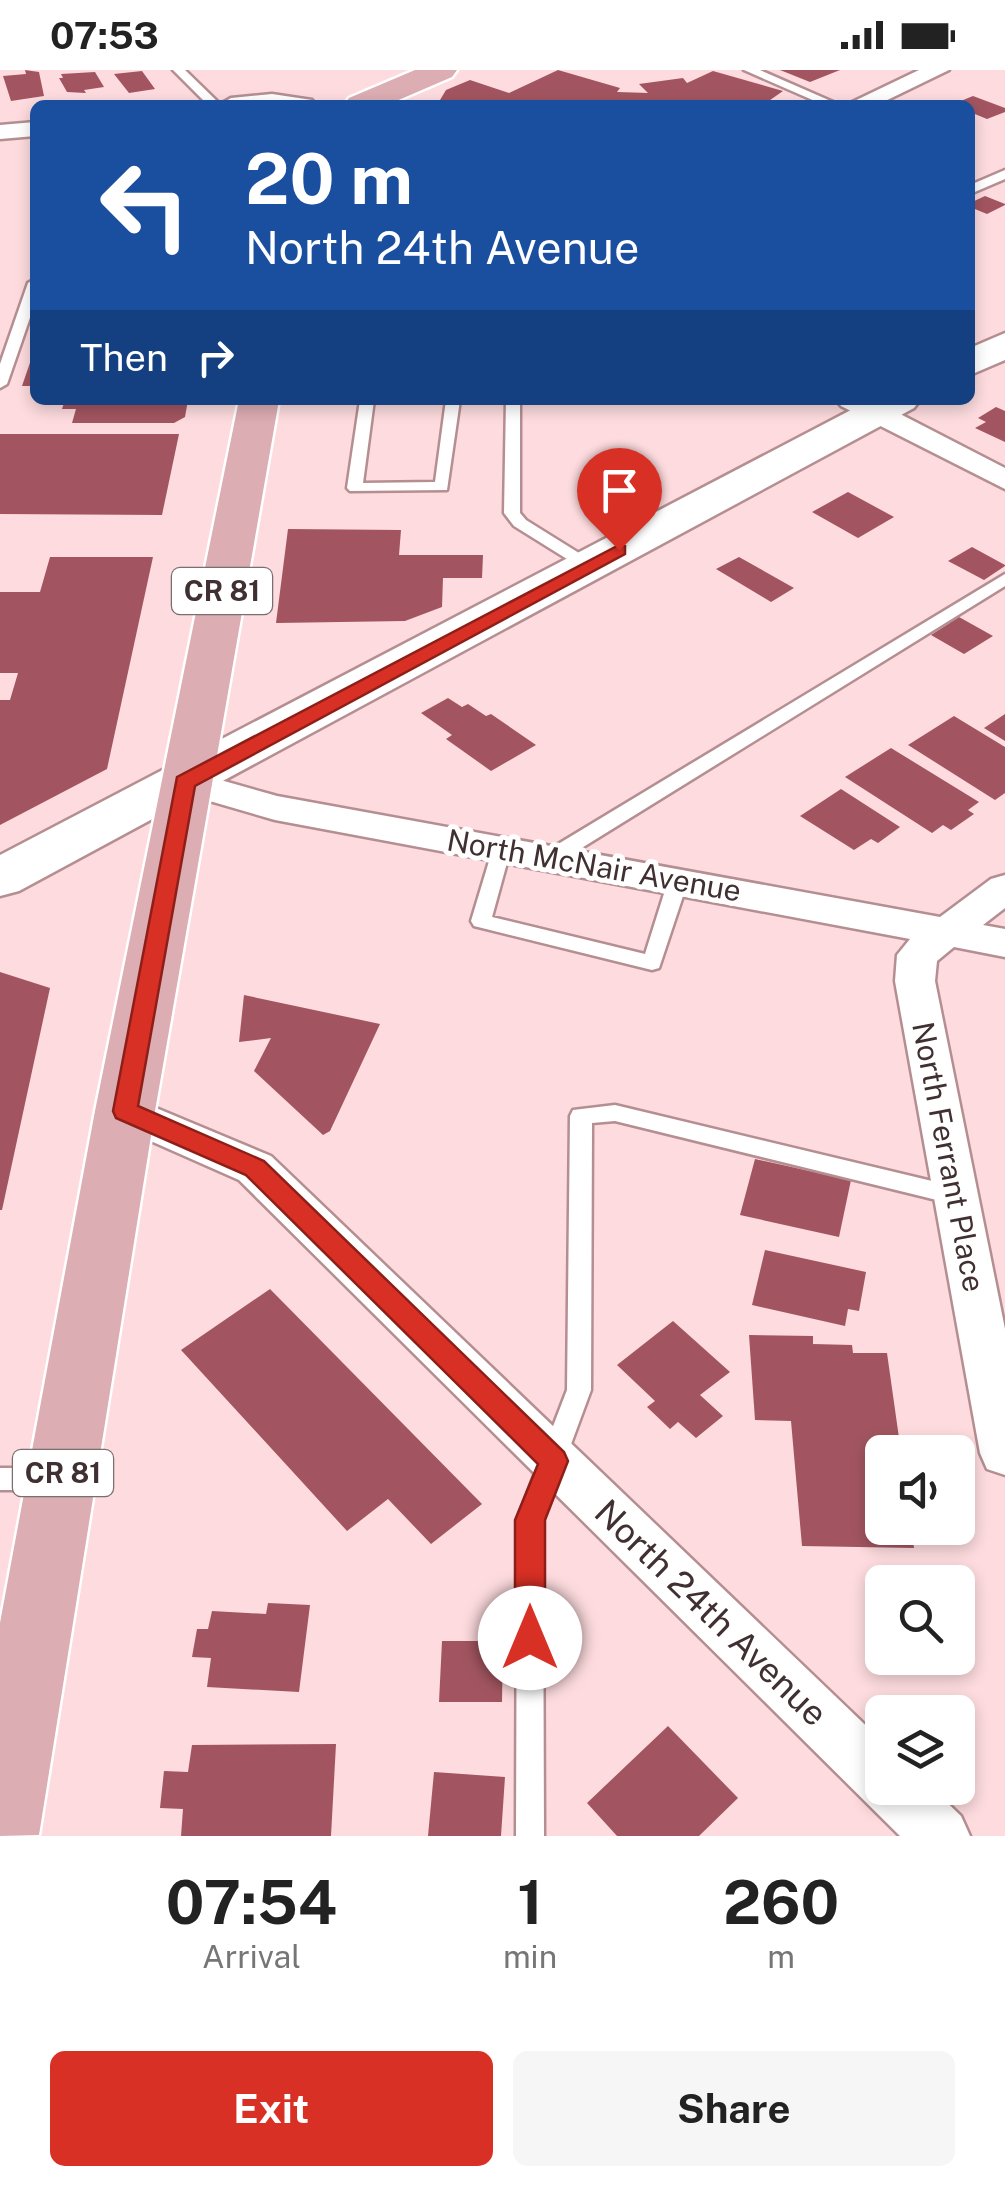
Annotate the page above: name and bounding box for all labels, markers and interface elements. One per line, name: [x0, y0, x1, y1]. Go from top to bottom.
text: 07:53: [50, 13, 159, 58]
text: 20 m: [245, 137, 413, 220]
icon: left: [80, 140, 210, 270]
text: North 24th Avenue: [245, 221, 639, 274]
icon: right: [188, 330, 243, 385]
text: Then: [80, 335, 168, 380]
pin: [577, 448, 662, 551]
icon: arrive: [592, 463, 647, 518]
road number: CR 81: [172, 568, 272, 614]
street label: North McNair Avenue: [444, 821, 744, 909]
street label: North Ferrant Place: [905, 1019, 993, 1295]
map controls: [865, 1435, 975, 1805]
button: sound: [865, 1435, 975, 1545]
road number: CR 81: [13, 1450, 113, 1496]
street label: North 24th Avenue: [587, 1491, 836, 1734]
button: search: [865, 1565, 975, 1675]
position arrow: [478, 1586, 582, 1690]
button: layers: [865, 1695, 975, 1805]
text: 07:54: [166, 1867, 337, 1938]
text: 1: [517, 1867, 543, 1938]
text: 260: [723, 1867, 839, 1938]
text: Arrival: [202, 1938, 301, 1975]
text: min: [503, 1938, 557, 1975]
text: m: [767, 1938, 795, 1975]
button: Exit: [50, 2051, 493, 2166]
button: Share: [513, 2051, 955, 2166]

